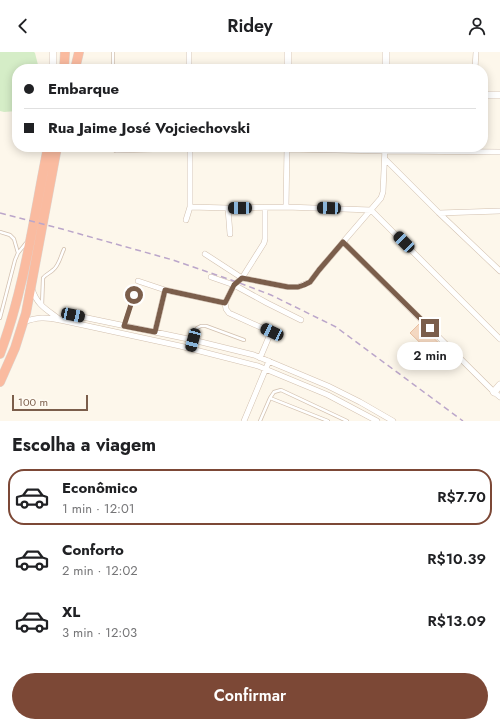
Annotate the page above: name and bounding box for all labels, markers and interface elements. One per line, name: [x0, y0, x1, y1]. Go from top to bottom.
text: Ridey: [227, 13, 273, 39]
icon: back: [12, 15, 34, 37]
icon: person: [466, 15, 488, 37]
text: Embarque: [48, 78, 119, 100]
text: Rua Jaime José Vojciechovski: [48, 117, 250, 139]
car: [228, 202, 252, 214]
car: [317, 202, 341, 214]
car: [391, 229, 417, 255]
route start: [125, 286, 143, 304]
car: [60, 307, 86, 323]
route end: [421, 319, 439, 337]
car: [259, 321, 285, 343]
car: [184, 327, 202, 353]
callout: 2 min: [397, 342, 463, 370]
text: 2 min: [413, 346, 447, 365]
scale bar: [12, 393, 88, 412]
text: 100 m: [18, 394, 48, 410]
text: Escolha a viagem: [12, 432, 156, 458]
text: Econômico: [62, 477, 137, 499]
icon: car: [14, 479, 50, 515]
text: R$7.70: [437, 486, 486, 508]
text: 1 min · 12:01: [62, 499, 135, 518]
text: Conforto: [62, 539, 124, 561]
icon: car: [14, 541, 50, 577]
text: R$10.39: [427, 548, 486, 570]
text: 2 min · 12:02: [62, 561, 138, 580]
text: XL: [62, 601, 80, 623]
icon: car: [14, 603, 50, 639]
text: R$13.09: [427, 610, 486, 632]
text: 3 min · 12:03: [62, 623, 137, 642]
button: Confirmar: [12, 673, 488, 719]

